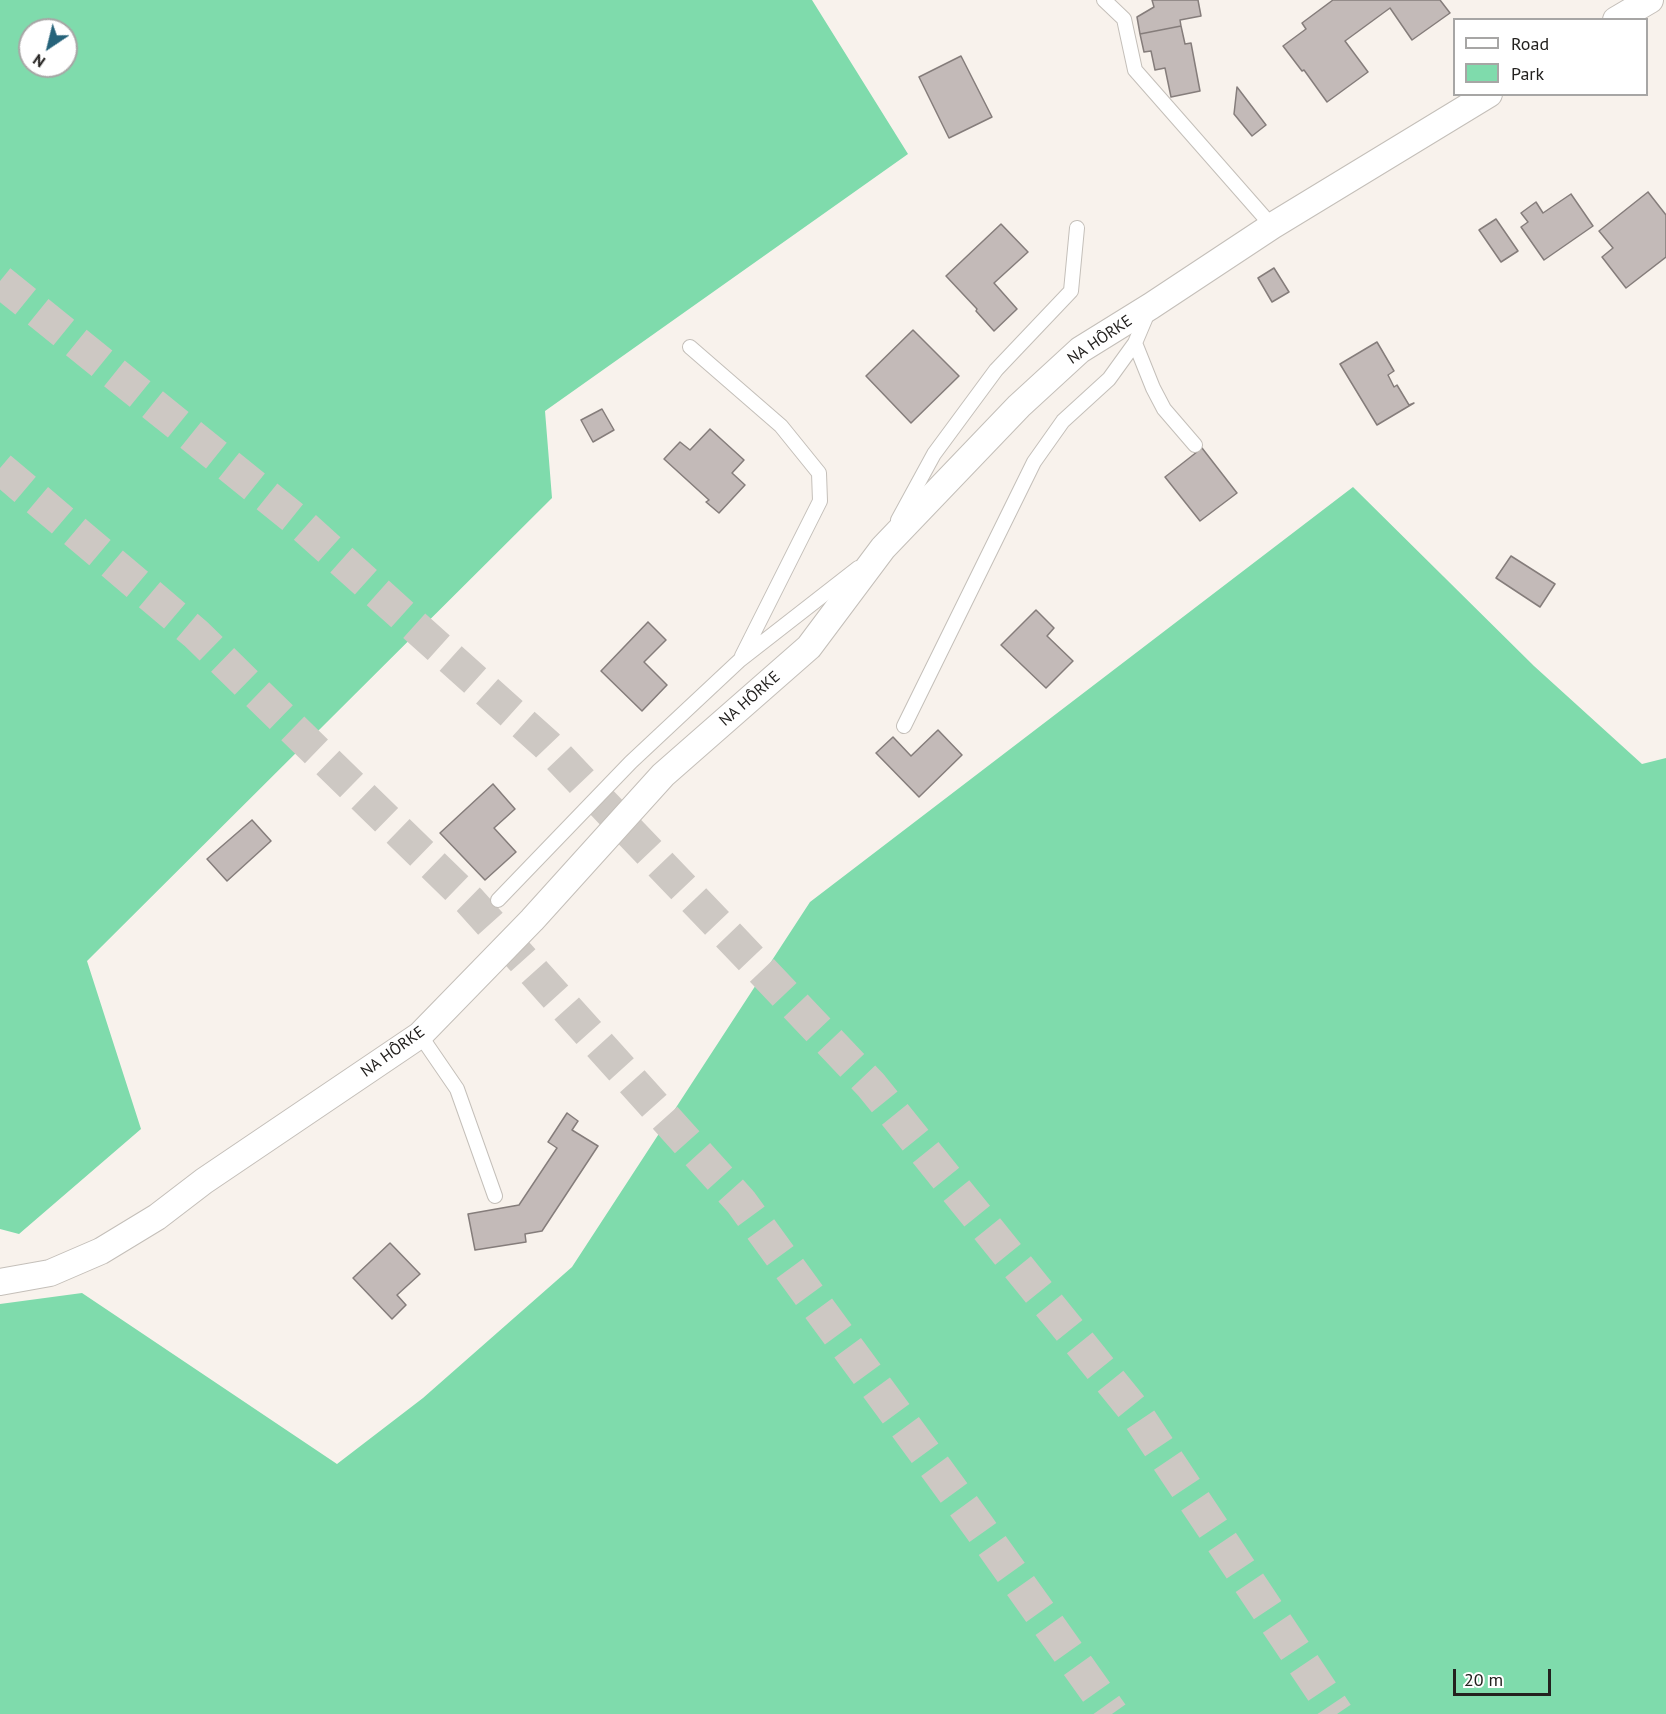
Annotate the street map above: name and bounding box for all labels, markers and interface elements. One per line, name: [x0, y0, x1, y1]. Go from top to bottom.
north arrow: [18, 18, 78, 78]
legend: [1453, 18, 1648, 96]
text: Road: [1511, 32, 1549, 55]
text: N: [29, 50, 49, 72]
text: Park: [1511, 62, 1544, 85]
street label: NA HÔRKE: [1064, 311, 1136, 369]
street label: NA HÔRKE: [716, 667, 784, 731]
street label: NA HÔRKE: [357, 1022, 429, 1082]
scale bar: [1456, 1657, 1554, 1695]
text: 20 m: [1464, 1668, 1503, 1691]

